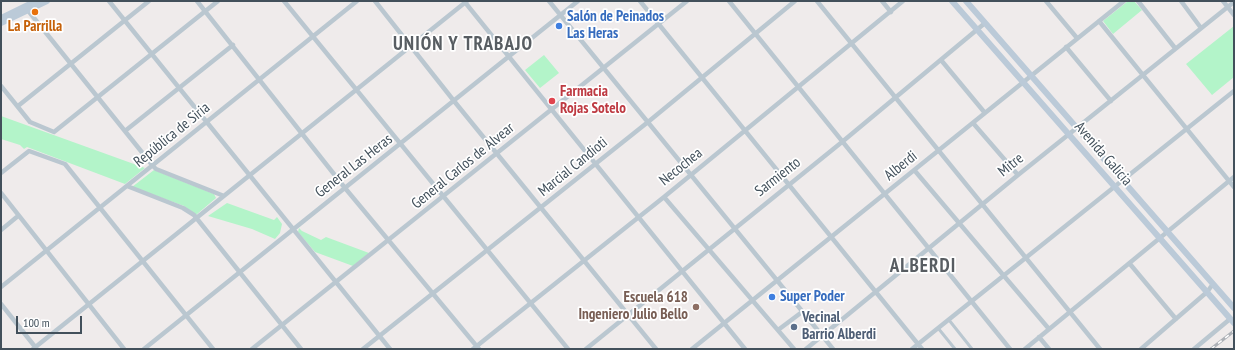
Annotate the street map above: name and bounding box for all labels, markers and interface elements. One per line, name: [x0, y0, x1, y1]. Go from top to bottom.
marker: La Parrilla: [30, 7, 40, 17]
place label: Salón de Peinados Las Heras: [567, 8, 664, 43]
place label: La Parrilla: [8, 18, 62, 36]
marker: Salón de Peinados Las Heras: [554, 21, 564, 31]
district label: UNIÓN Y TRABAJO: [393, 34, 533, 56]
place label: Farmacia Rojas Sotelo: [560, 83, 626, 118]
marker: Farmacia Rojas Sotelo: [547, 96, 557, 106]
street label: República de Siria: [130, 99, 214, 171]
street label: Avenida Galicia: [1070, 118, 1136, 190]
street label: General Carlos de Alvear: [408, 119, 518, 213]
street label: General Las Heras: [312, 130, 396, 202]
street label: Marcial Candioti: [535, 134, 611, 200]
street label: Necochea: [656, 144, 706, 190]
street label: Alberdi: [881, 147, 921, 185]
street label: Mitre: [995, 149, 1027, 181]
street label: Sarmiento: [752, 154, 804, 200]
district label: ALBERDI: [890, 256, 956, 278]
place label: Super Poder: [780, 288, 845, 306]
place label: Escuela 618 Ingeniero Julio Bello: [578, 289, 688, 324]
marker: Super Poder: [767, 292, 777, 302]
marker: Escuela 618 Ingeniero Julio Bello: [691, 302, 701, 312]
scale bar: [18, 308, 84, 334]
place label: Vecinal Barrio Alberdi: [802, 309, 876, 344]
text: 100 m: [23, 315, 50, 330]
marker: Vecinal Barrio Alberdi: [789, 322, 799, 332]

